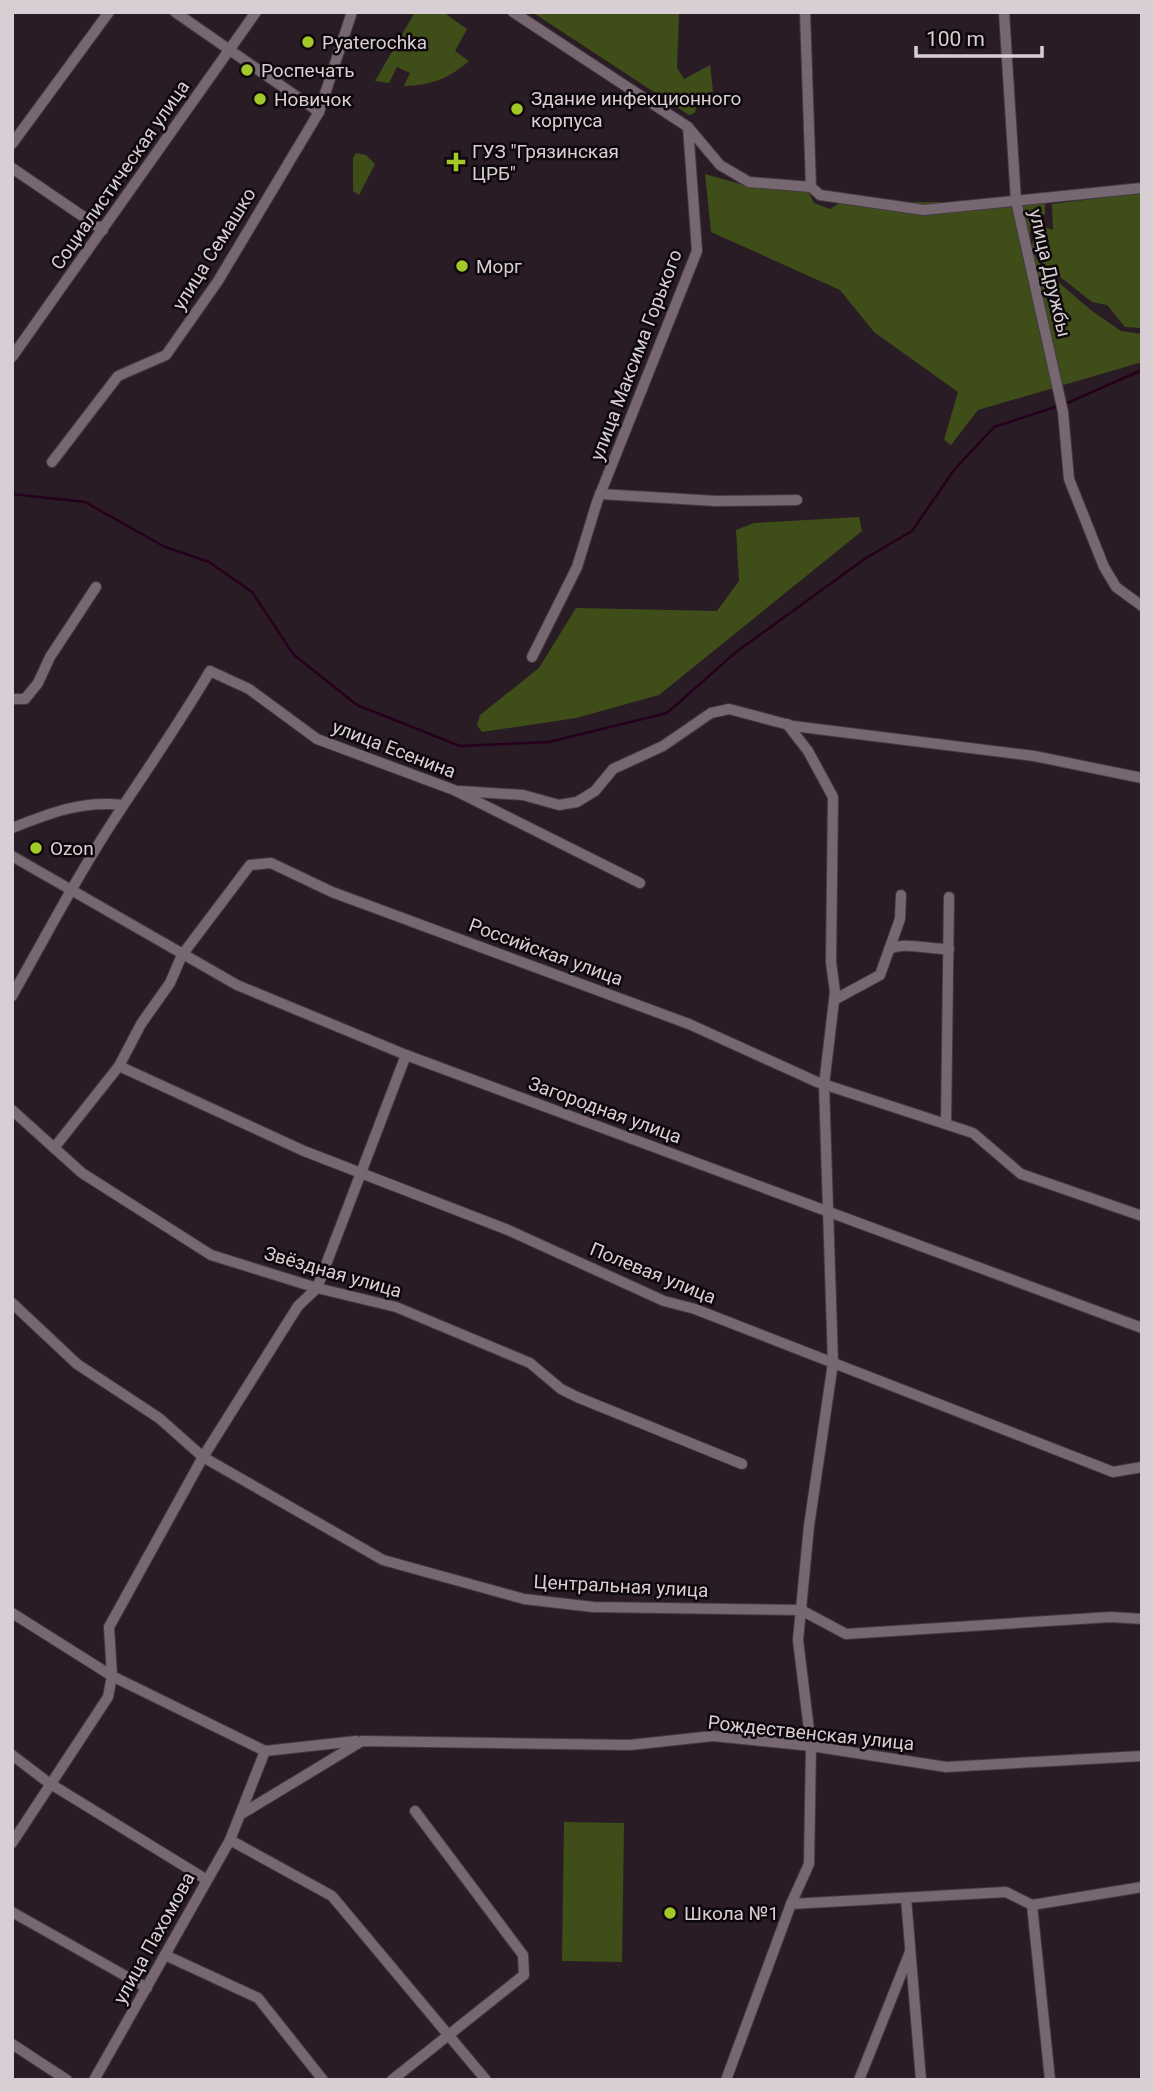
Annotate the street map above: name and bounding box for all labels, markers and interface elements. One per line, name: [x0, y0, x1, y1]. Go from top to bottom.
scale bar: [916, 14, 1042, 58]
text: 100 m: [926, 27, 985, 51]
place label: Pyaterochka: [322, 31, 427, 54]
marker: Pyaterochka: [300, 34, 316, 50]
place label: Роспечать: [261, 59, 355, 82]
marker: Роспечать: [239, 62, 255, 78]
street label: Социалистическая улица: [46, 76, 194, 274]
place label: Здание инфекционного корпуса: [531, 87, 741, 132]
place label: Новичок: [274, 88, 352, 111]
marker: Новичок: [252, 91, 268, 107]
marker: Здание инфекционного корпуса: [509, 101, 525, 117]
place label: ГУЗ "Грязинская ЦРБ": [472, 140, 619, 185]
marker: ГУЗ "Грязинская ЦРБ": [446, 152, 466, 172]
street label: улица Семашко: [167, 184, 261, 314]
street label: улица Дружбы: [1024, 207, 1076, 339]
street label: улица Максима Горького: [585, 246, 687, 464]
place label: Морг: [476, 255, 522, 278]
marker: Морг: [454, 258, 470, 274]
street label: улица Есенина: [329, 715, 459, 783]
place label: Ozon: [50, 837, 94, 860]
marker: Ozon: [28, 840, 44, 856]
street label: Российская улица: [466, 913, 626, 991]
street label: Загородная улица: [525, 1072, 685, 1148]
street label: Полевая улица: [587, 1237, 719, 1309]
street label: Звёздная улица: [262, 1241, 404, 1303]
street label: Центральная улица: [533, 1570, 709, 1602]
street label: Рождественская улица: [707, 1711, 915, 1755]
street label: улица Пахомова: [108, 1868, 200, 2008]
place label: Школа №1: [684, 1902, 779, 1925]
marker: Школа №1: [662, 1905, 678, 1921]

